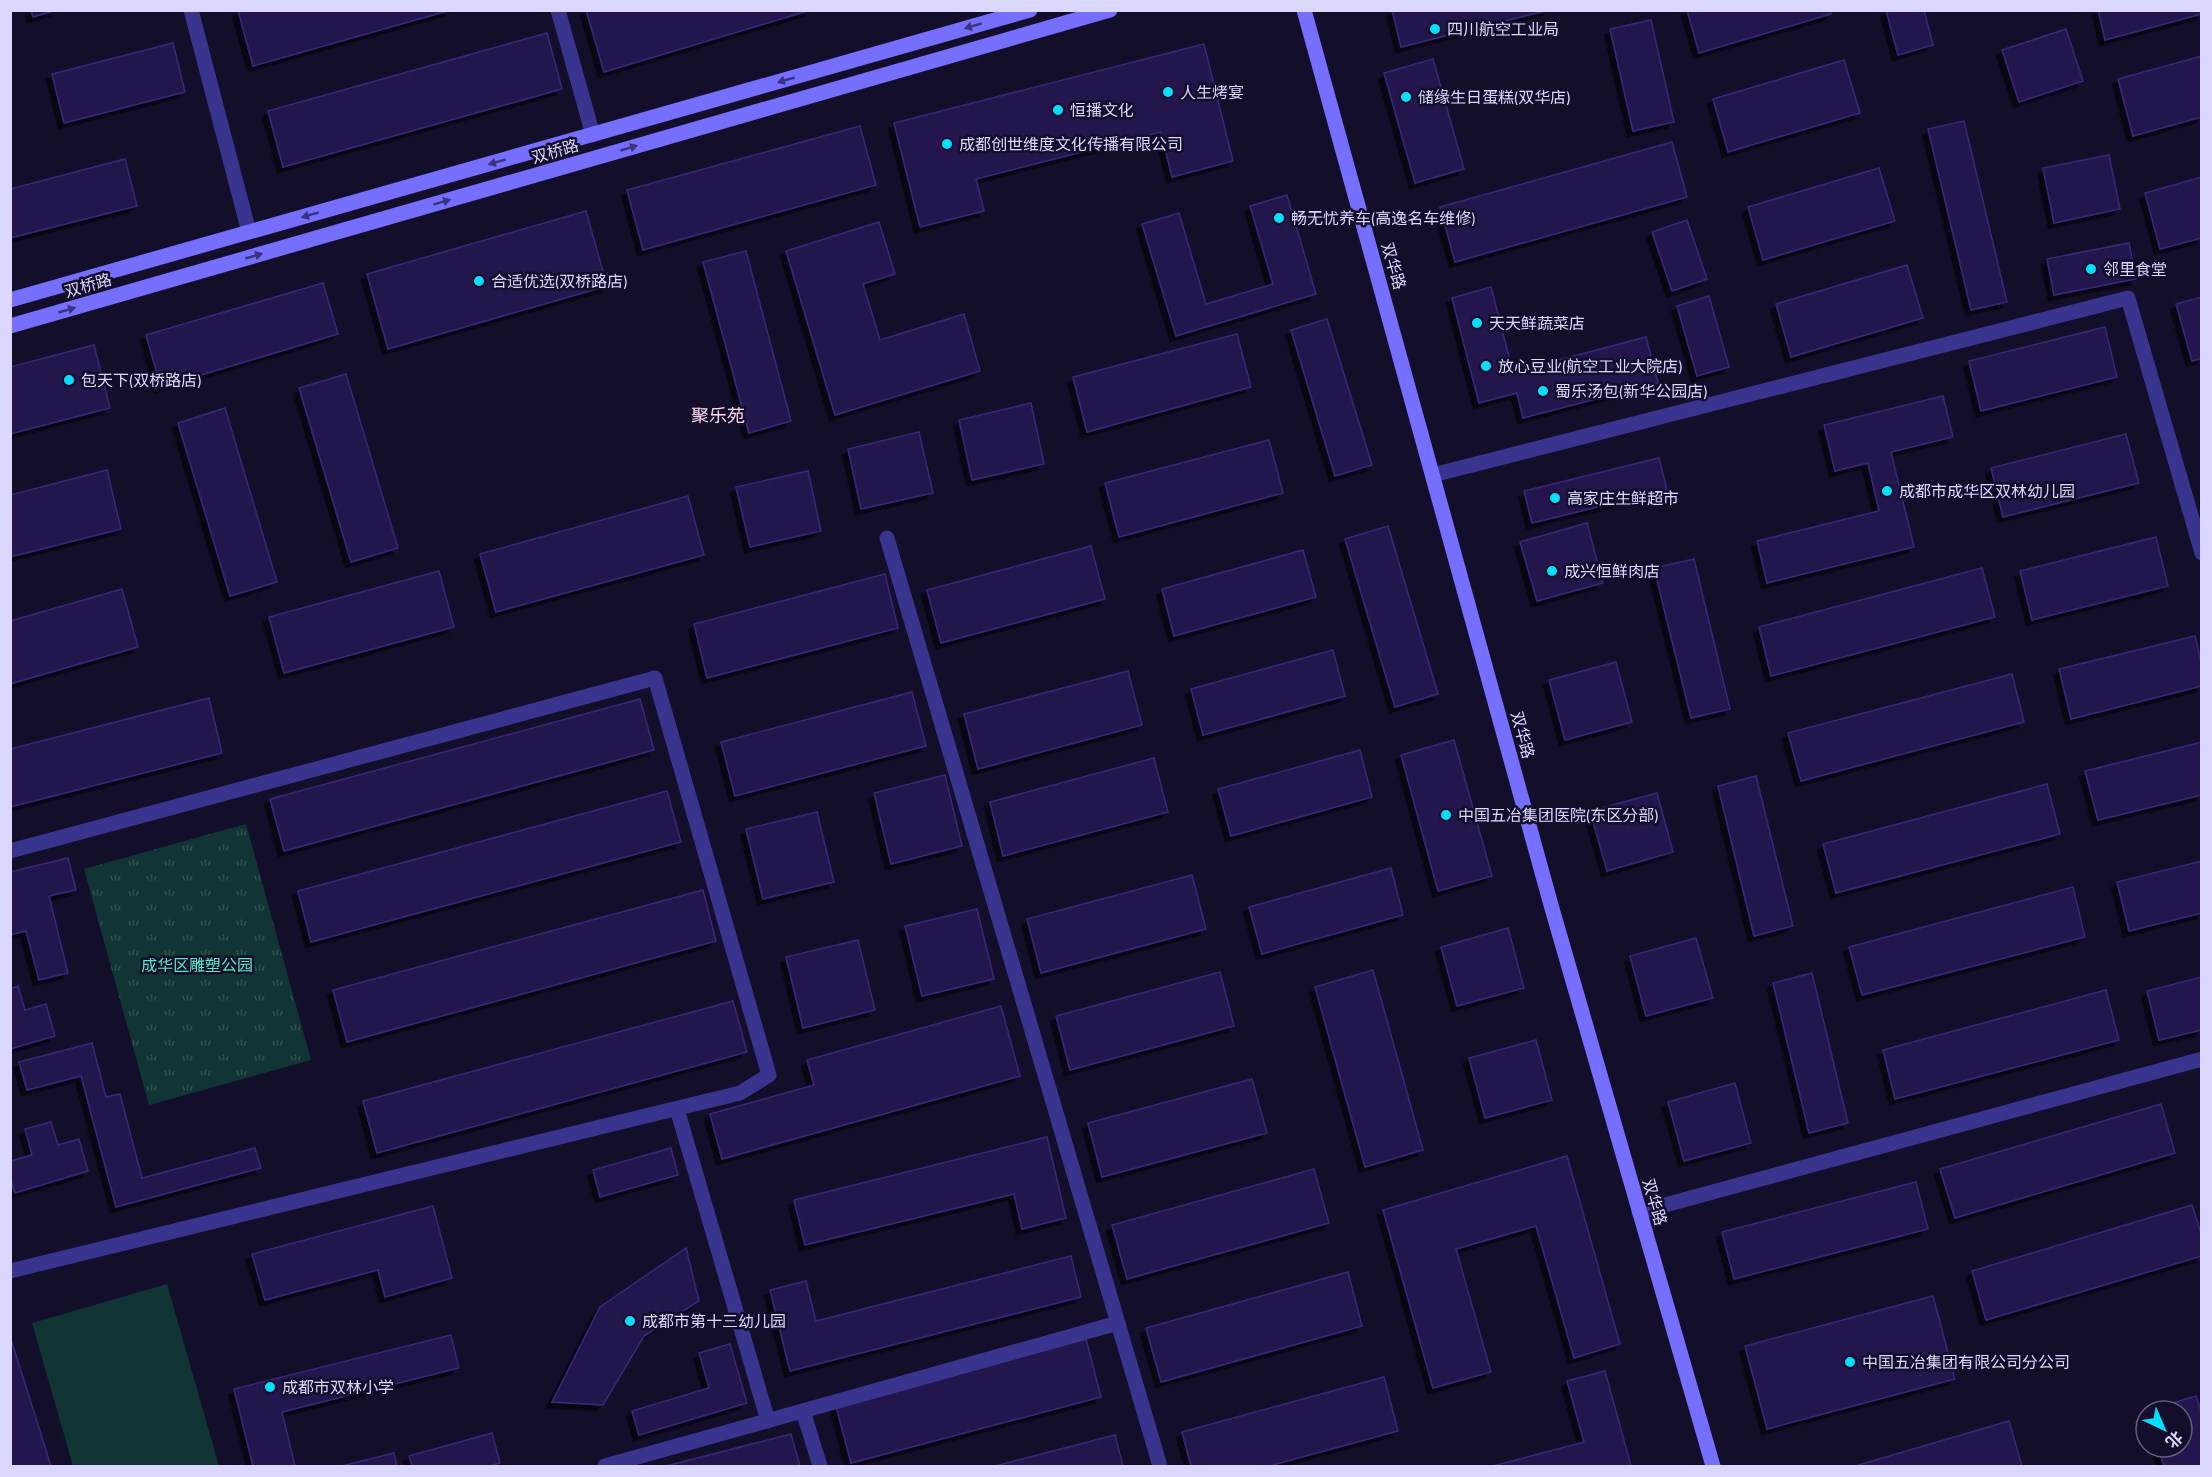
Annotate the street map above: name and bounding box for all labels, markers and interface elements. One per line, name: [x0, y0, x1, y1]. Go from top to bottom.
place label: 四川航空工业局: [1447, 17, 1559, 41]
one-way arrow: [964, 22, 982, 32]
marker: 四川航空工业局: [1428, 22, 1442, 36]
one-way arrow: [777, 76, 795, 85]
place label: 人生烤宴: [1180, 80, 1244, 104]
marker: 人生烤宴: [1161, 85, 1175, 99]
place label: 储缘生日蛋糕(双华店): [1418, 85, 1570, 109]
marker: 储缘生日蛋糕(双华店): [1399, 90, 1413, 104]
place label: 恒播文化: [1070, 98, 1134, 122]
marker: 恒播文化: [1051, 103, 1065, 117]
place label: 成都创世维度文化传播有限公司: [959, 132, 1183, 156]
street label: 双桥路: [529, 133, 581, 169]
marker: 成都创世维度文化传播有限公司: [940, 137, 954, 151]
one-way arrow: [620, 143, 638, 152]
one-way arrow: [488, 158, 506, 167]
one-way arrow: [433, 197, 451, 206]
place label: 畅无忧养车(高逸名车维修): [1291, 206, 1475, 230]
one-way arrow: [301, 211, 319, 220]
marker: 畅无忧养车(高逸名车维修): [1272, 211, 1286, 225]
street label: 双华路: [1376, 240, 1412, 292]
one-way arrow: [245, 251, 263, 260]
place label: 邻里食堂: [2103, 257, 2167, 281]
marker: 邻里食堂: [2084, 262, 2098, 276]
street label: 双桥路: [62, 267, 114, 303]
place label: 合适优选(双桥路店): [491, 269, 627, 293]
marker: 合适优选(双桥路店): [472, 274, 486, 288]
one-way arrow: [58, 304, 76, 314]
place label: 天天鲜蔬菜店: [1489, 311, 1585, 335]
marker: 天天鲜蔬菜店: [1470, 316, 1484, 330]
place label: 放心豆业(航空工业大院店): [1498, 354, 1682, 378]
marker: 放心豆业(航空工业大院店): [1479, 359, 1493, 373]
place label: 包天下(双桥路店): [81, 368, 201, 392]
marker: 包天下(双桥路店): [62, 373, 76, 387]
place label: 蜀乐汤包(新华公园店): [1555, 379, 1707, 403]
marker: 蜀乐汤包(新华公园店): [1536, 384, 1550, 398]
district label: 聚乐苑: [691, 402, 745, 429]
place label: 成都市成华区双林幼儿园: [1899, 479, 2075, 503]
marker: 成都市成华区双林幼儿园: [1880, 484, 1894, 498]
place label: 高家庄生鲜超市: [1567, 486, 1679, 510]
marker: 高家庄生鲜超市: [1548, 491, 1562, 505]
place label: 成兴恒鲜肉店: [1564, 559, 1660, 583]
marker: 成兴恒鲜肉店: [1545, 564, 1559, 578]
street label: 双华路: [1505, 709, 1541, 761]
place label: 中国五冶集团医院(东区分部): [1458, 803, 1658, 827]
marker: 中国五冶集团医院(东区分部): [1439, 808, 1453, 822]
park label: 成华区雕塑公园: [141, 953, 253, 977]
street label: 双华路: [1637, 1176, 1673, 1228]
place label: 成都市第十三幼儿园: [642, 1309, 786, 1333]
marker: 成都市第十三幼儿园: [623, 1314, 637, 1328]
place label: 中国五冶集团有限公司分公司: [1862, 1350, 2070, 1374]
marker: 中国五冶集团有限公司分公司: [1843, 1355, 1857, 1369]
place label: 成都市双林小学: [282, 1375, 394, 1399]
marker: 成都市双林小学: [263, 1380, 277, 1394]
north arrow: [2134, 1399, 2194, 1459]
text: 北: [2160, 1426, 2189, 1454]

